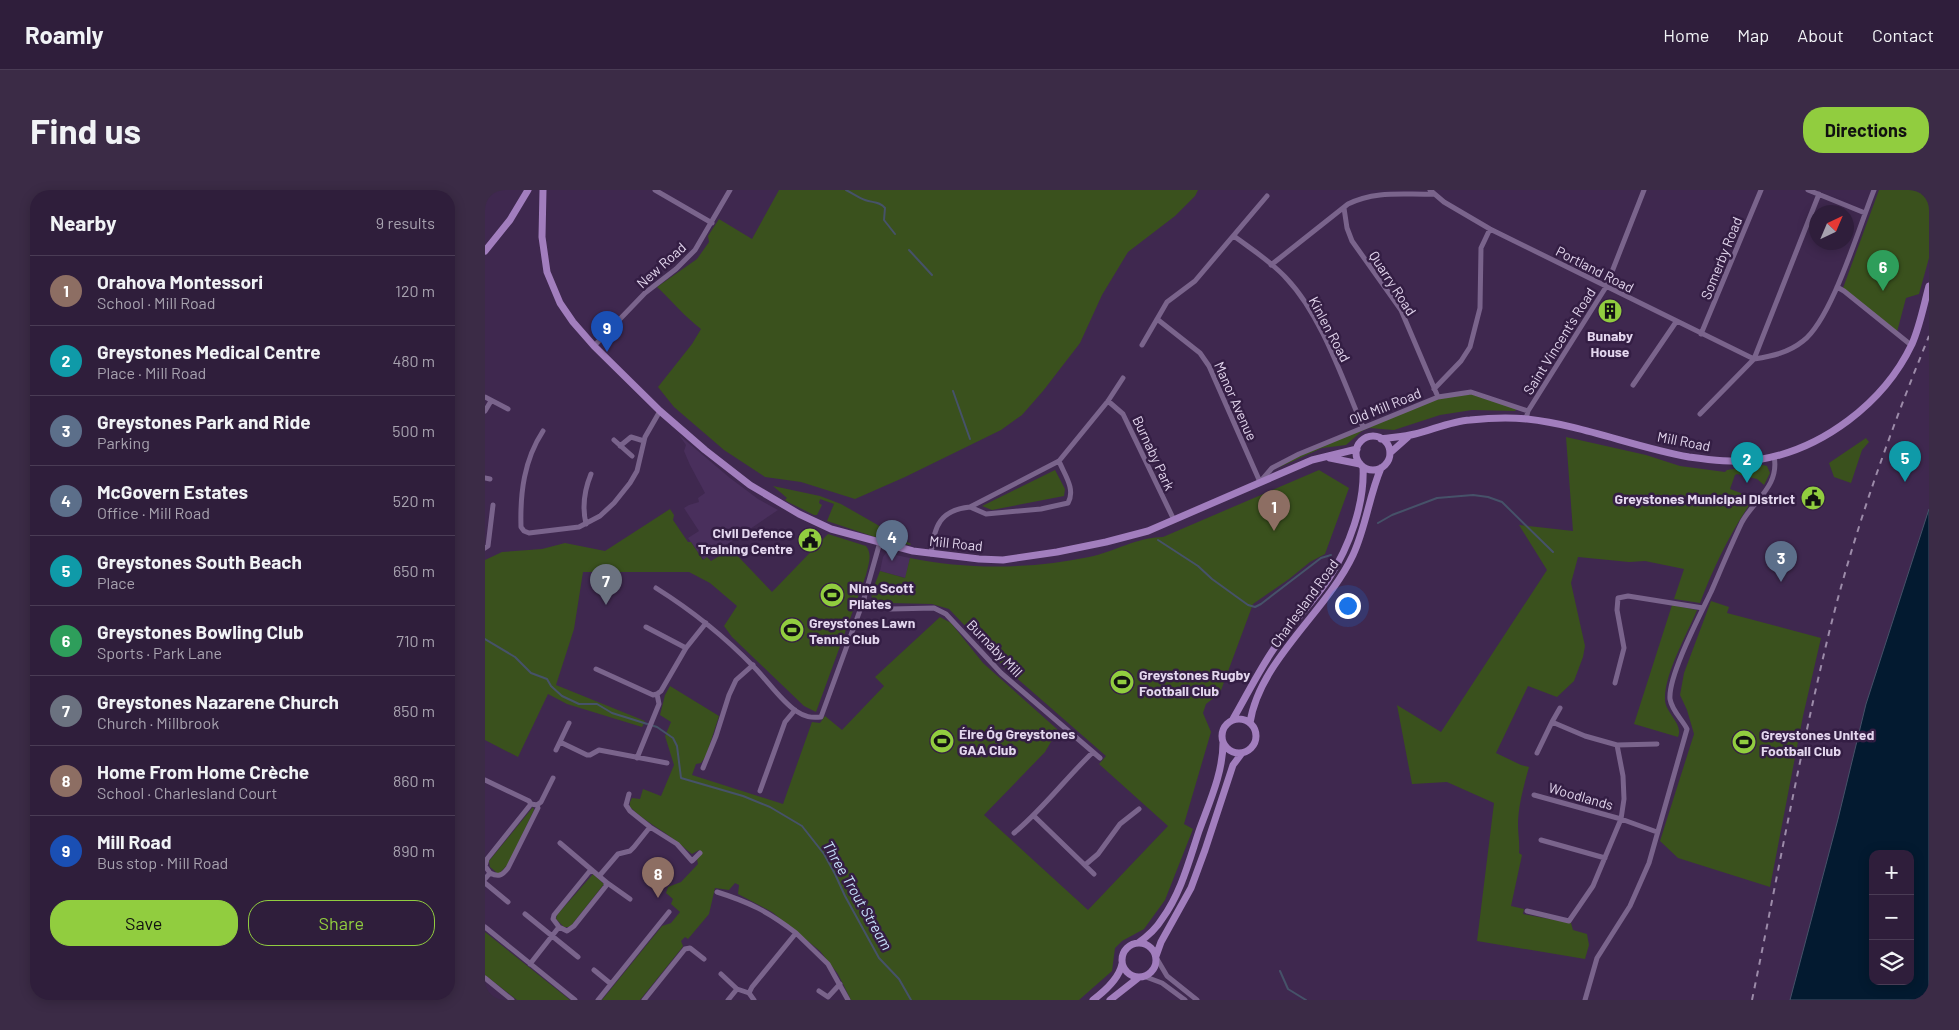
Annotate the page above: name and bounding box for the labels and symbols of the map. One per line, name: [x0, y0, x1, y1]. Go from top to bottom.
north arrow: [1809, 205, 1854, 250]
street label: Somerby Road: [1697, 214, 1745, 302]
street label: New Road: [633, 238, 689, 292]
street label: Portland Road: [1553, 242, 1637, 296]
street label: Quarry Road: [1366, 248, 1420, 318]
pin: 6: [1867, 250, 1899, 291]
street label: Saint Vincent's Road: [1519, 284, 1599, 398]
street label: Kinlen Road: [1306, 293, 1354, 365]
building icon: Bunaby House: [1597, 298, 1623, 324]
pin: 9: [591, 311, 623, 352]
place label: Bunaby House: [1587, 327, 1633, 360]
street label: Manor Avenue: [1211, 359, 1261, 443]
street label: Old Mill Road: [1347, 384, 1423, 428]
street label: Burnaby Park: [1129, 413, 1179, 493]
street label: Mill Road: [1656, 428, 1712, 454]
pin: 5: [1889, 441, 1921, 482]
pin: 2: [1731, 442, 1763, 483]
public building icon: Greystones Municipal District: [1800, 485, 1826, 511]
pin: 1: [1258, 490, 1290, 531]
place label: Greystones Municipal District: [1615, 490, 1795, 507]
pin: 4: [876, 520, 908, 561]
place label: Civil Defence Training Centre: [698, 524, 793, 557]
public building icon: Civil Defence Training Centre: [797, 527, 823, 553]
street label: Mill Road: [928, 532, 984, 554]
pin: 3: [1765, 541, 1797, 582]
street label: Charlesland Road: [1266, 556, 1342, 650]
pin: 7: [590, 564, 622, 605]
place label: Nina Scott Pilates: [849, 579, 914, 612]
sports icon: Nina Scott Pilates: [819, 582, 845, 608]
your location: [1335, 593, 1361, 619]
place label: Greystones Lawn Tennis Club: [809, 614, 915, 647]
street label: Burnaby Mill: [964, 616, 1026, 680]
sports icon: Greystones Lawn Tennis Club: [779, 617, 805, 643]
place label: Greystones Rugby Football Club: [1139, 666, 1250, 699]
sports icon: Greystones Rugby Football Club: [1109, 669, 1135, 695]
place label: Éire Óg Greystones GAA Club: [959, 725, 1075, 758]
place label: Greystones United Football Club: [1761, 726, 1874, 759]
sports icon: Éire Óg Greystones GAA Club: [929, 728, 955, 754]
sports icon: Greystones United Football Club: [1731, 729, 1757, 755]
street label: Woodlands: [1547, 779, 1616, 813]
water label: Three Trout Stream: [819, 837, 897, 953]
pin: 8: [642, 857, 674, 898]

